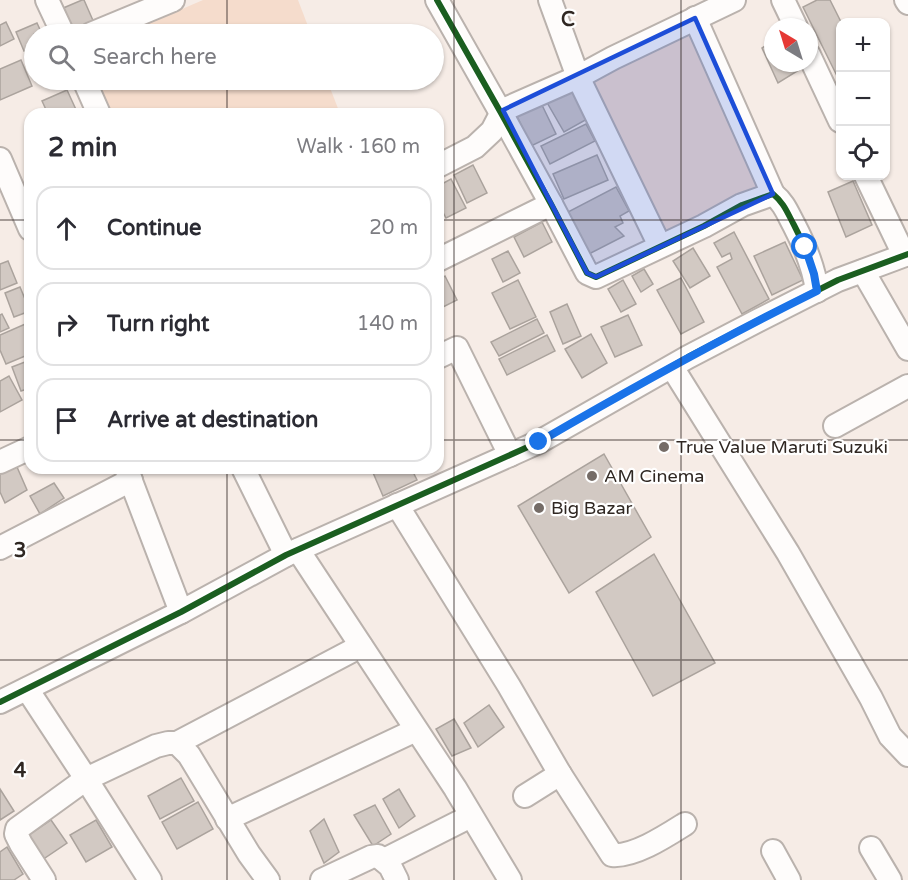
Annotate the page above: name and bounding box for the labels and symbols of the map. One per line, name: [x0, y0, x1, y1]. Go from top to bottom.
text: C: [561, 8, 575, 32]
north arrow: [764, 18, 818, 72]
route start: [791, 233, 817, 259]
route end: [525, 428, 551, 454]
place label: True Value Maruti Suzuki: [676, 436, 888, 458]
marker: True Value Maruti Suzuki: [657, 440, 671, 454]
place label: AM Cinema: [604, 465, 704, 487]
marker: AM Cinema: [585, 469, 599, 483]
place label: Big Bazar: [551, 497, 633, 519]
marker: Big Bazar: [532, 501, 546, 515]
text: 3: [14, 539, 26, 563]
text: 4: [14, 759, 27, 783]

